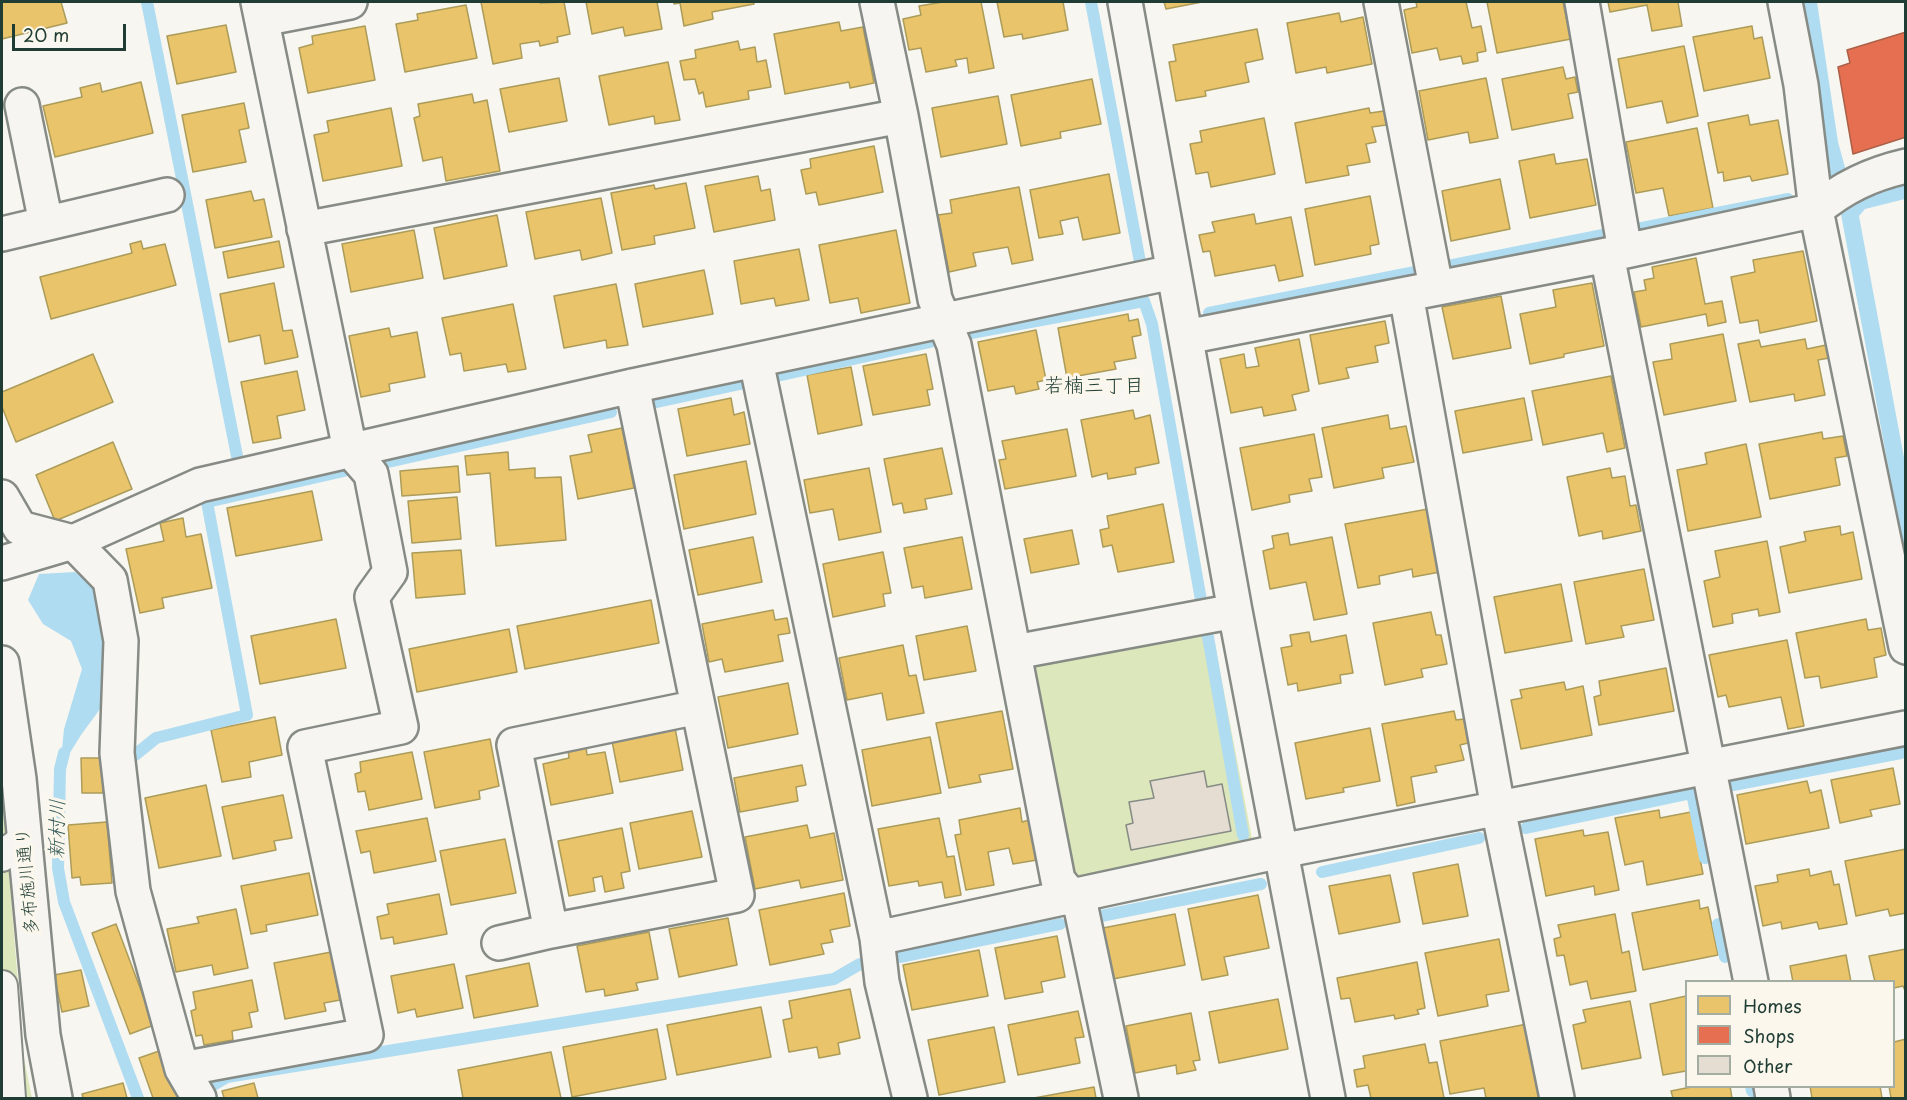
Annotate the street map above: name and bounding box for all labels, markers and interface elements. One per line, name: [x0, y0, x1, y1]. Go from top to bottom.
scale bar: [15, 12, 129, 50]
text: 20 m: [23, 21, 69, 48]
district label: 若楠三丁目: [1044, 374, 1144, 398]
water label: 新村川: [45, 799, 71, 859]
street label: 多布施川通り: [13, 826, 43, 936]
legend: [1685, 980, 1895, 1088]
text: Homes: [1743, 992, 1801, 1019]
text: Shops: [1743, 1022, 1794, 1049]
text: Other: [1743, 1052, 1792, 1079]

